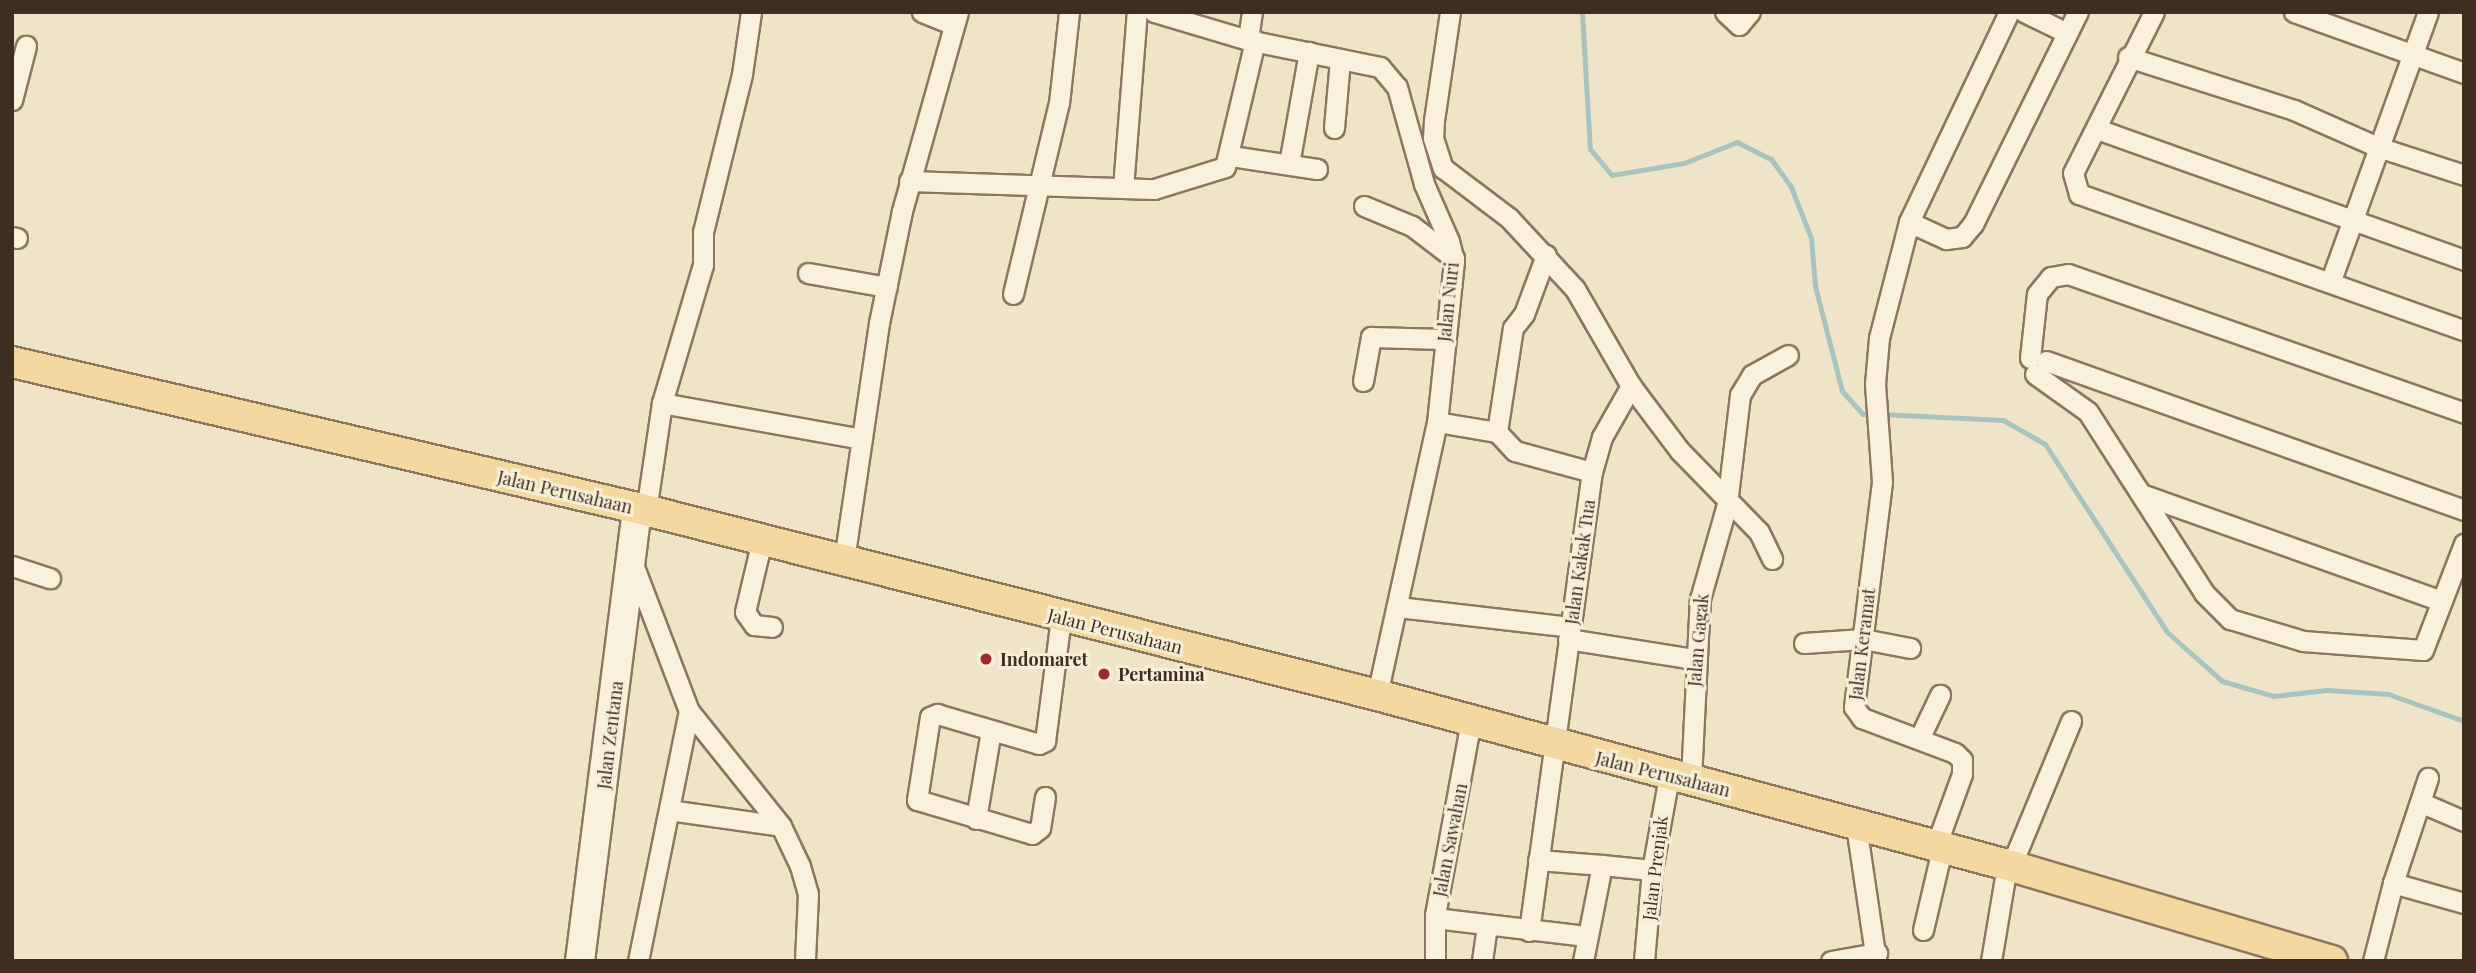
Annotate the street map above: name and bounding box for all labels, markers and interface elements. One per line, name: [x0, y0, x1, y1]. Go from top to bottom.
street label: Jalan Nuri: [1433, 261, 1463, 343]
street label: Jalan Perusahaan: [495, 466, 635, 518]
street label: Jalan Kakak Tua: [1560, 498, 1600, 626]
street label: Jalan Keramat: [1844, 587, 1880, 701]
street label: Jalan Gagak: [1683, 592, 1713, 688]
street label: Jalan Perusahaan: [1045, 604, 1185, 658]
place label: Indomaret: [1000, 648, 1088, 670]
marker: Indomaret: [978, 651, 994, 667]
place label: Pertamina: [1118, 663, 1205, 685]
marker: Pertamina: [1096, 666, 1112, 682]
street label: Jalan Zentana: [593, 679, 627, 791]
street label: Jalan Perusahaan: [1593, 747, 1733, 801]
street label: Jalan Sawahan: [1428, 781, 1472, 899]
street label: Jalan Prenjak: [1638, 814, 1672, 922]

